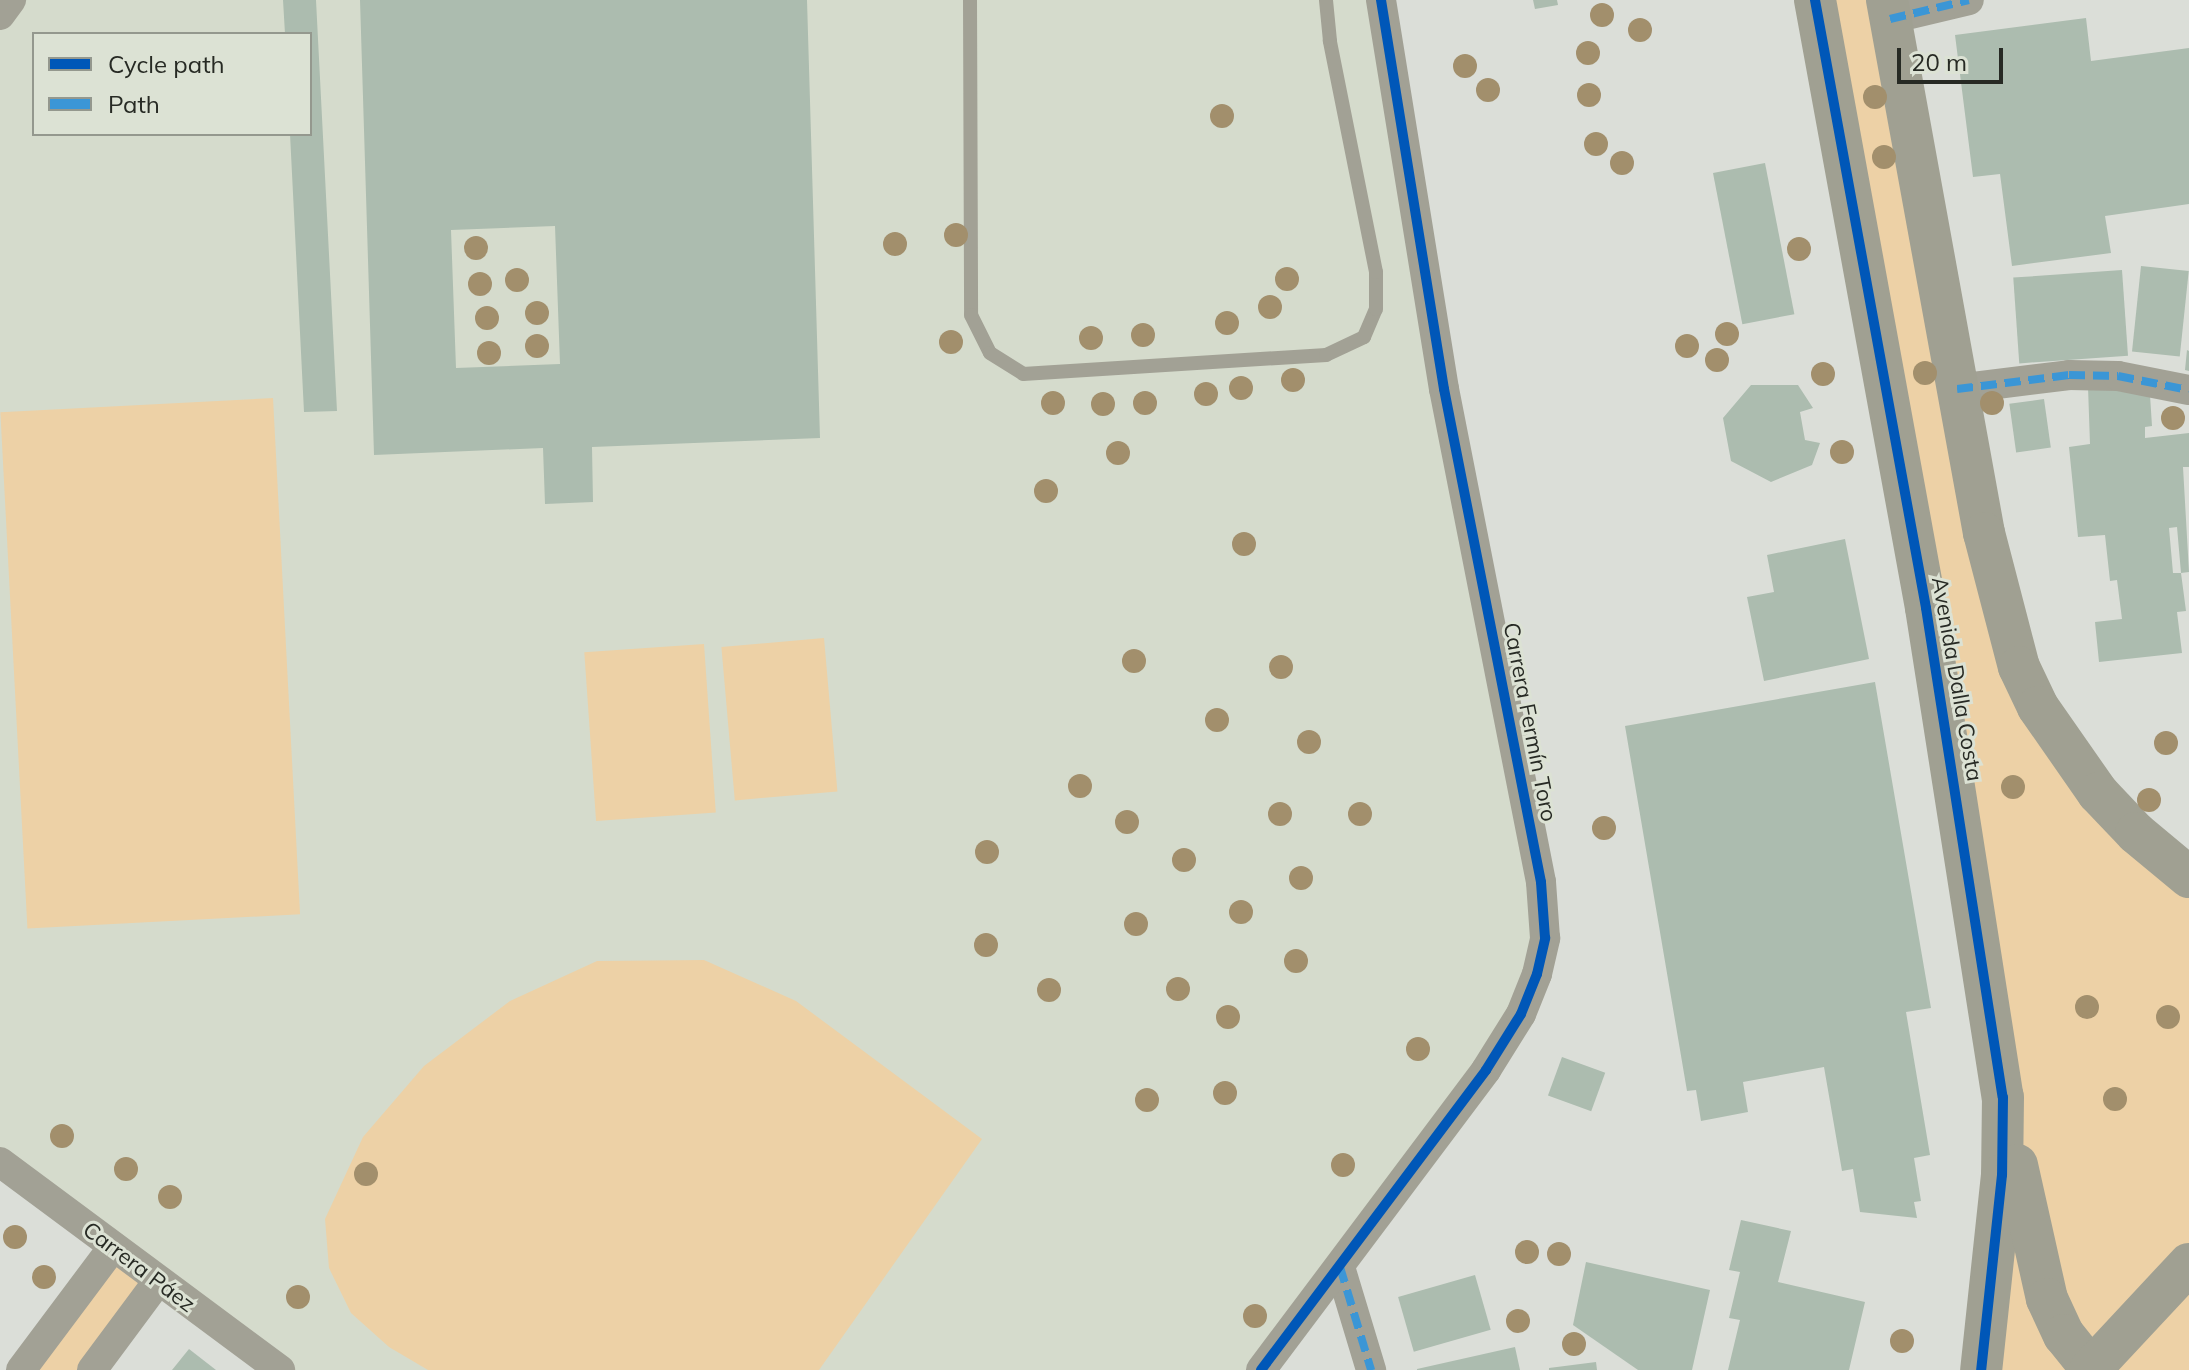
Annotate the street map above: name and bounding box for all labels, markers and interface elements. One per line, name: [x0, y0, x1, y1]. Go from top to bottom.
legend: [32, 32, 312, 136]
scale bar: [1901, 32, 2007, 82]
text: 20 m: [1911, 47, 1967, 77]
text: Cycle path: [108, 49, 225, 79]
text: Path: [108, 89, 160, 119]
street label: Avenida Dalla Costa: [1926, 575, 1988, 783]
street label: Carrera Fermín Toro: [1498, 620, 1562, 824]
street label: Carrera Páez: [78, 1216, 200, 1318]

